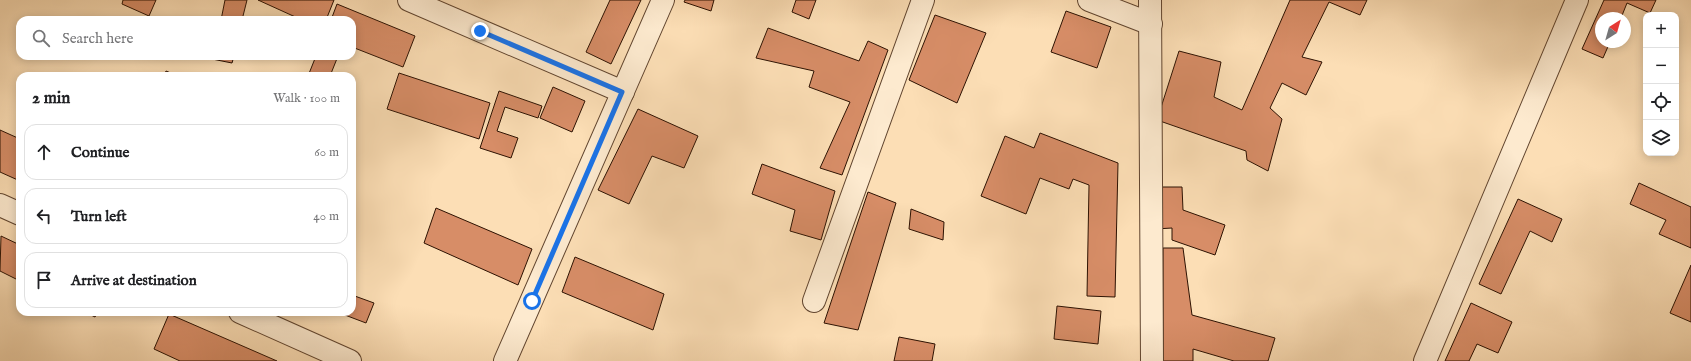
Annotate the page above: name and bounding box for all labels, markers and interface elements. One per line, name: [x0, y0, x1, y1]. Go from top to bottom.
north arrow: [1595, 12, 1631, 48]
map controls: [1643, 12, 1679, 156]
button: +: [1643, 12, 1679, 48]
search box: [16, 16, 356, 60]
route end: [471, 22, 489, 40]
icon: search: [30, 27, 52, 49]
text: Search here: [62, 29, 133, 48]
button: −: [1643, 48, 1679, 84]
button: locate: [1643, 84, 1679, 120]
text: 2 min: [32, 88, 70, 109]
text: Walk · 100 m: [273, 90, 340, 107]
button: layers: [1643, 120, 1679, 156]
icon: ahead: [33, 141, 55, 163]
text: Continue: [71, 143, 129, 162]
text: 60 m: [314, 144, 339, 161]
icon: left: [33, 205, 55, 227]
text: Turn left: [71, 207, 127, 226]
text: 40 m: [313, 208, 339, 225]
icon: arrive: [33, 269, 55, 291]
text: Arrive at destination: [71, 271, 197, 290]
route start: [523, 292, 541, 310]

